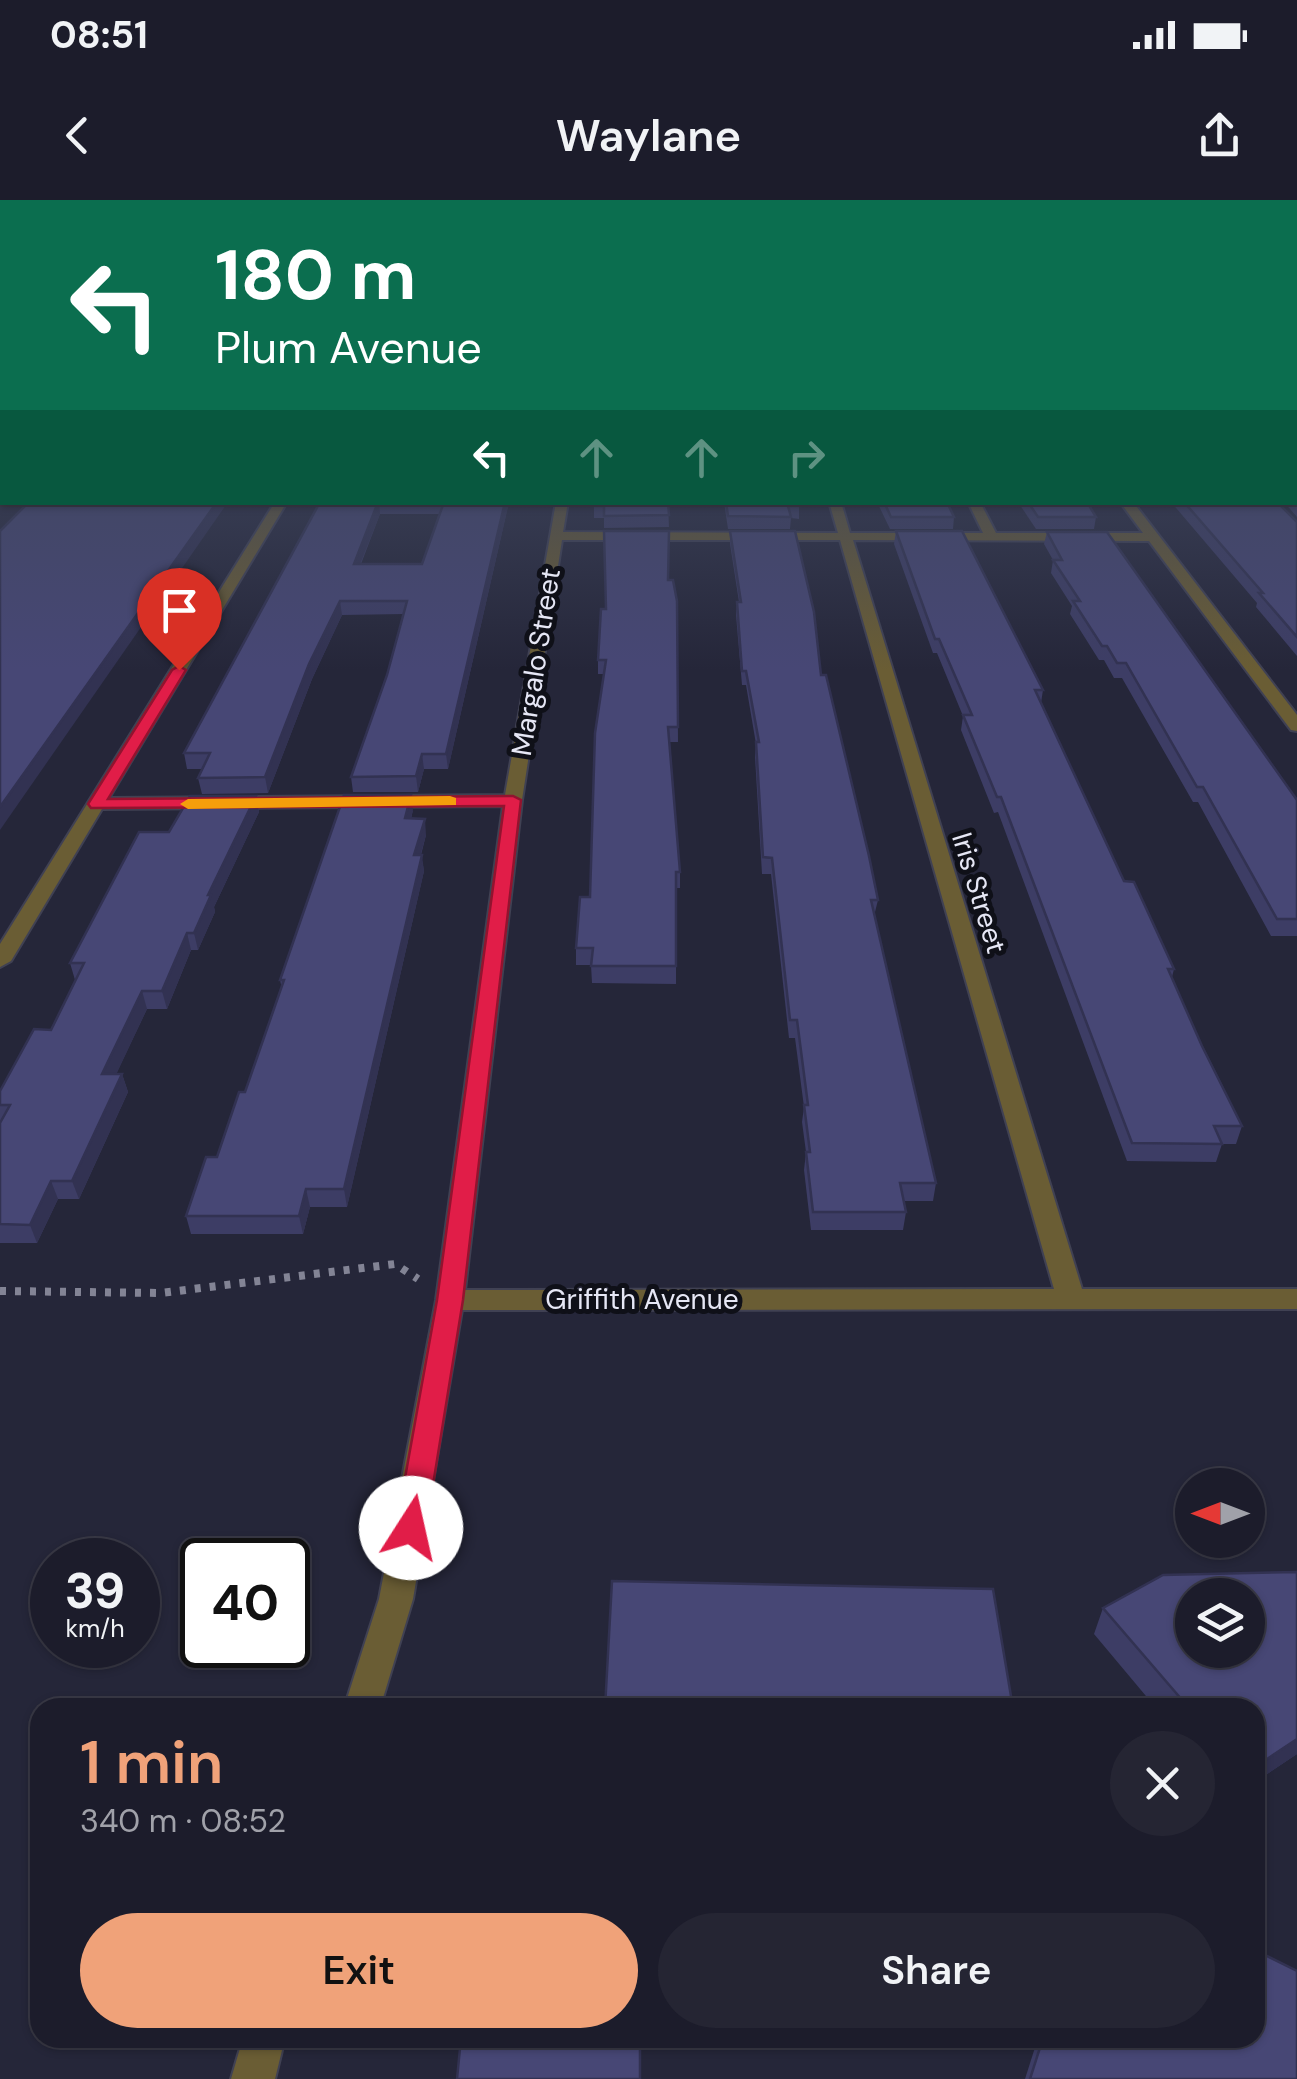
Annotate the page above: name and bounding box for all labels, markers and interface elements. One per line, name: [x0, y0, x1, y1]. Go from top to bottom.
text: 08:51: [50, 10, 148, 60]
text: Waylane: [556, 106, 741, 165]
icon: back: [50, 108, 105, 163]
icon: share: [1192, 108, 1247, 163]
text: 180 m: [215, 230, 416, 321]
icon: left: [50, 240, 180, 370]
text: Plum Avenue: [215, 318, 482, 377]
icon: left: [464, 430, 519, 485]
icon: ahead: [569, 430, 624, 485]
icon: ahead: [674, 430, 729, 485]
icon: right: [779, 430, 834, 485]
street label: Margalo Street: [503, 566, 569, 758]
pin: [137, 568, 222, 671]
icon: arrive: [152, 583, 207, 638]
street label: Iris Street: [943, 828, 1015, 958]
street label: Griffith Avenue: [545, 1281, 739, 1318]
north arrow: [1175, 1468, 1265, 1558]
map controls: [1175, 1468, 1265, 1668]
position arrow: [359, 1476, 463, 1580]
speed limit sign: 40: [180, 1538, 310, 1668]
text: 39: [65, 1558, 125, 1624]
button: layers: [1175, 1578, 1265, 1668]
text: km/h: [65, 1612, 125, 1645]
text: 1 min: [80, 1723, 223, 1802]
button: close: [1110, 1731, 1215, 1836]
text: 340 m · 08:52: [80, 1800, 286, 1842]
button: Exit: [80, 1913, 638, 2028]
button: Share: [658, 1913, 1215, 2028]

